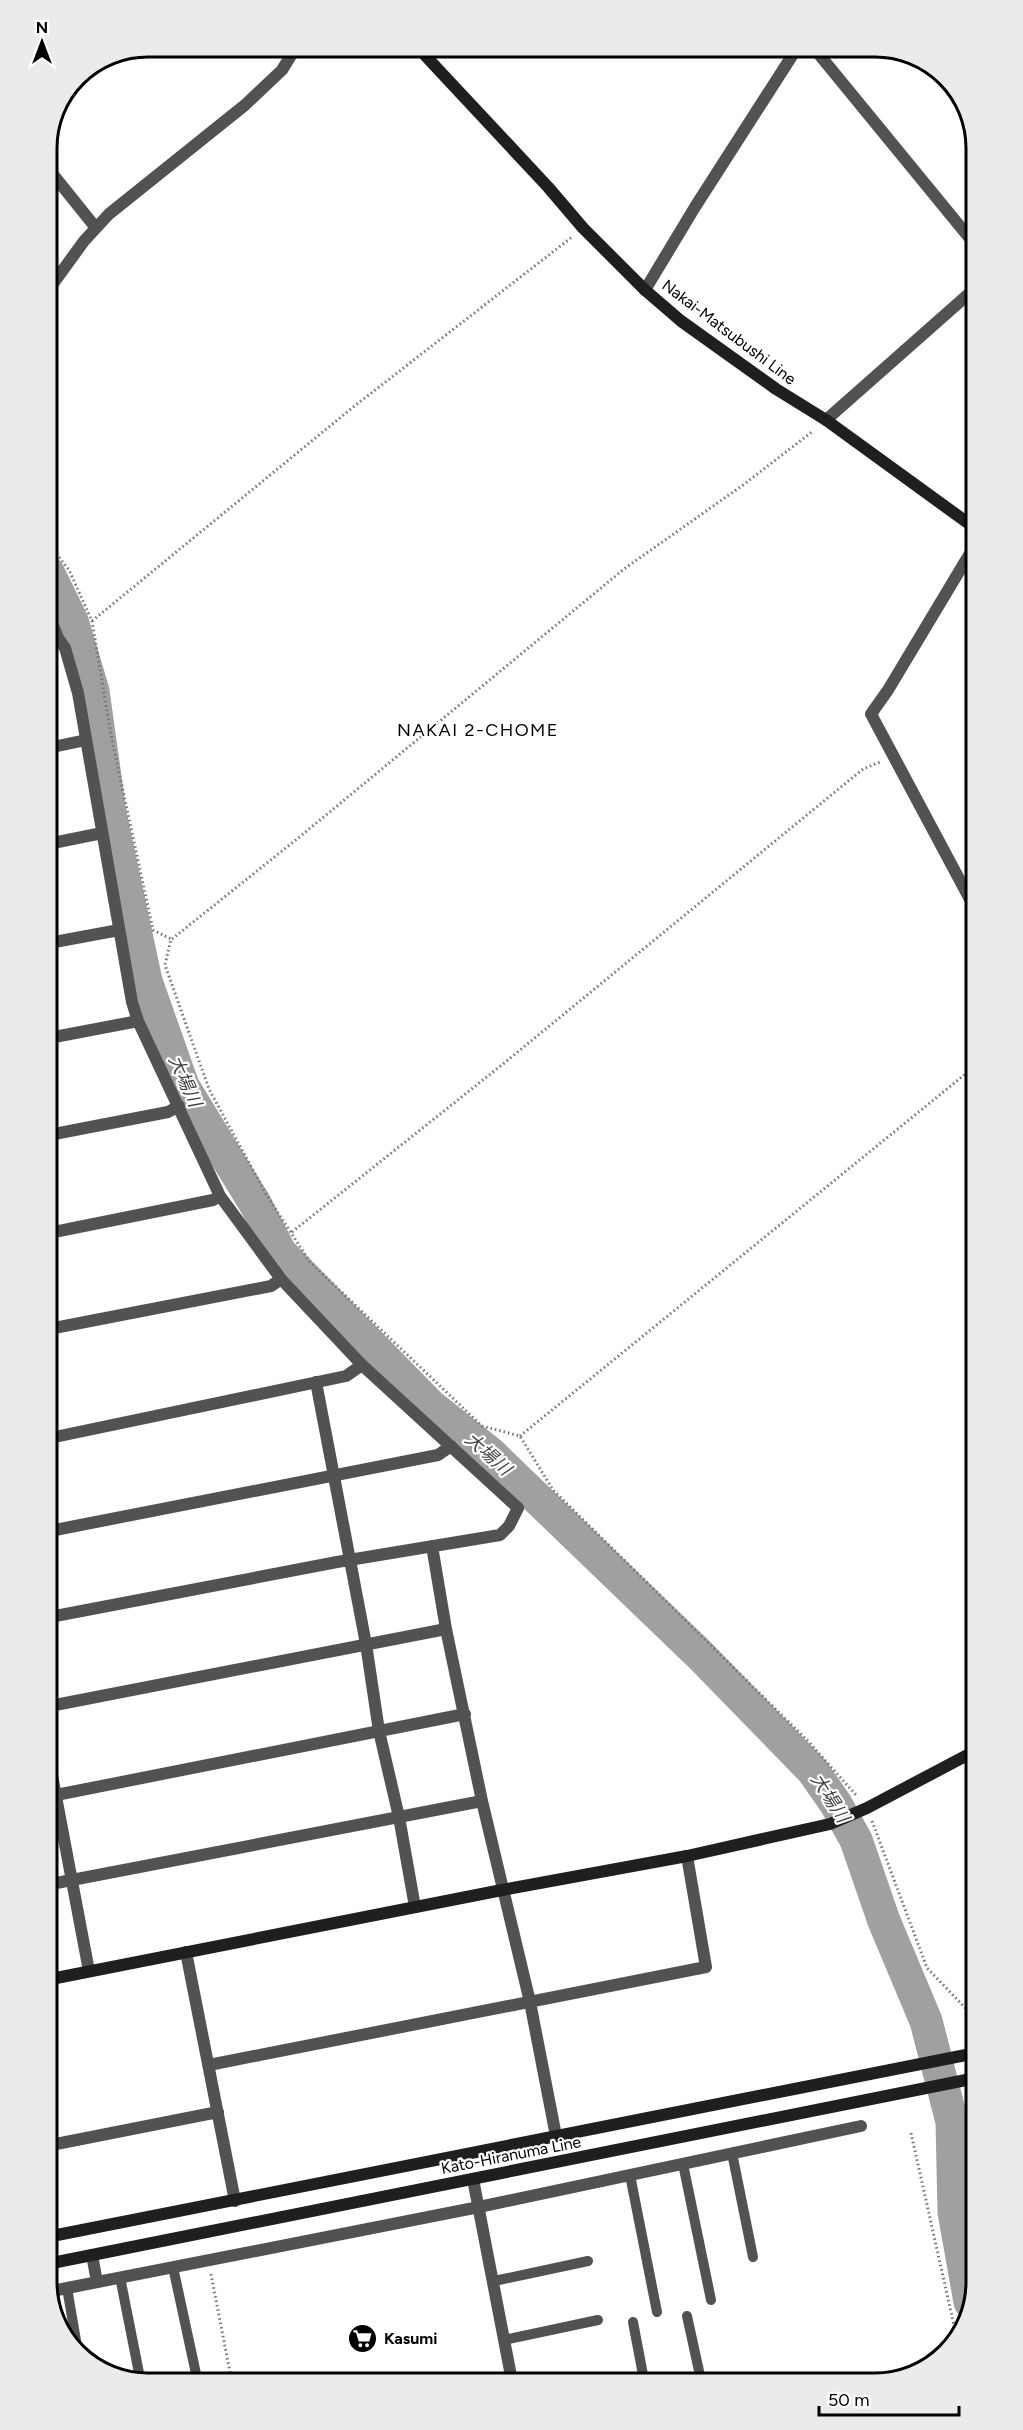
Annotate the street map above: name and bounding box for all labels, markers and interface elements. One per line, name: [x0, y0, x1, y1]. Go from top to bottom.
north arrow: [12, 12, 72, 72]
text: N: [36, 18, 48, 37]
street label: Nakai-Matsubushi Line: [658, 275, 800, 389]
district label: NAKAI 2-CHOME: [397, 719, 559, 741]
water label: 大場川: [164, 1052, 207, 1112]
water label: 大場川: [460, 1428, 517, 1481]
water label: 大場川: [806, 1769, 855, 1828]
street label: Kato-Hiranuma Line: [439, 2132, 583, 2178]
supermarket icon: Kasumi: [347, 2322, 379, 2354]
place label: Kasumi: [384, 2329, 437, 2348]
scale bar: [819, 2379, 958, 2417]
text: 50 m: [828, 2389, 870, 2411]

